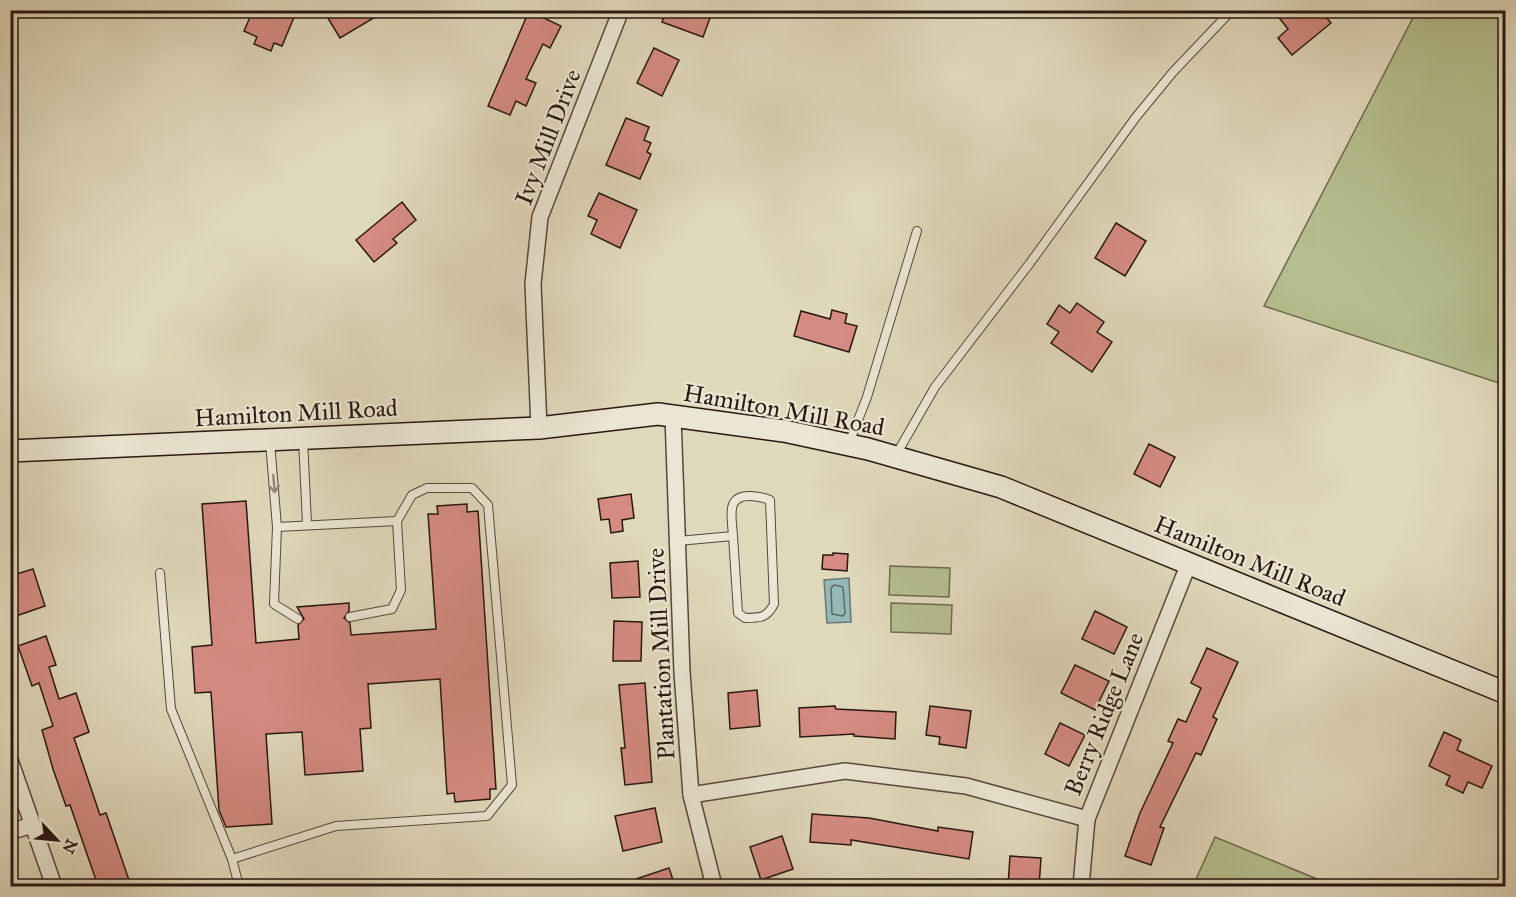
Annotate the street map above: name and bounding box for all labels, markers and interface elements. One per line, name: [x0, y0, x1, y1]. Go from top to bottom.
street label: Ivy Mill Drive: [508, 65, 588, 209]
street label: Hamilton Mill Road: [681, 378, 887, 442]
street label: Hamilton Mill Road: [194, 393, 398, 433]
one-way arrow: [268, 473, 279, 493]
street label: Hamilton Mill Road: [1150, 509, 1350, 613]
street label: Plantation Mill Drive: [640, 547, 682, 761]
street label: Berry Ridge Lane: [1058, 628, 1150, 800]
north arrow: [27, 810, 87, 870]
text: N: [58, 836, 82, 857]

